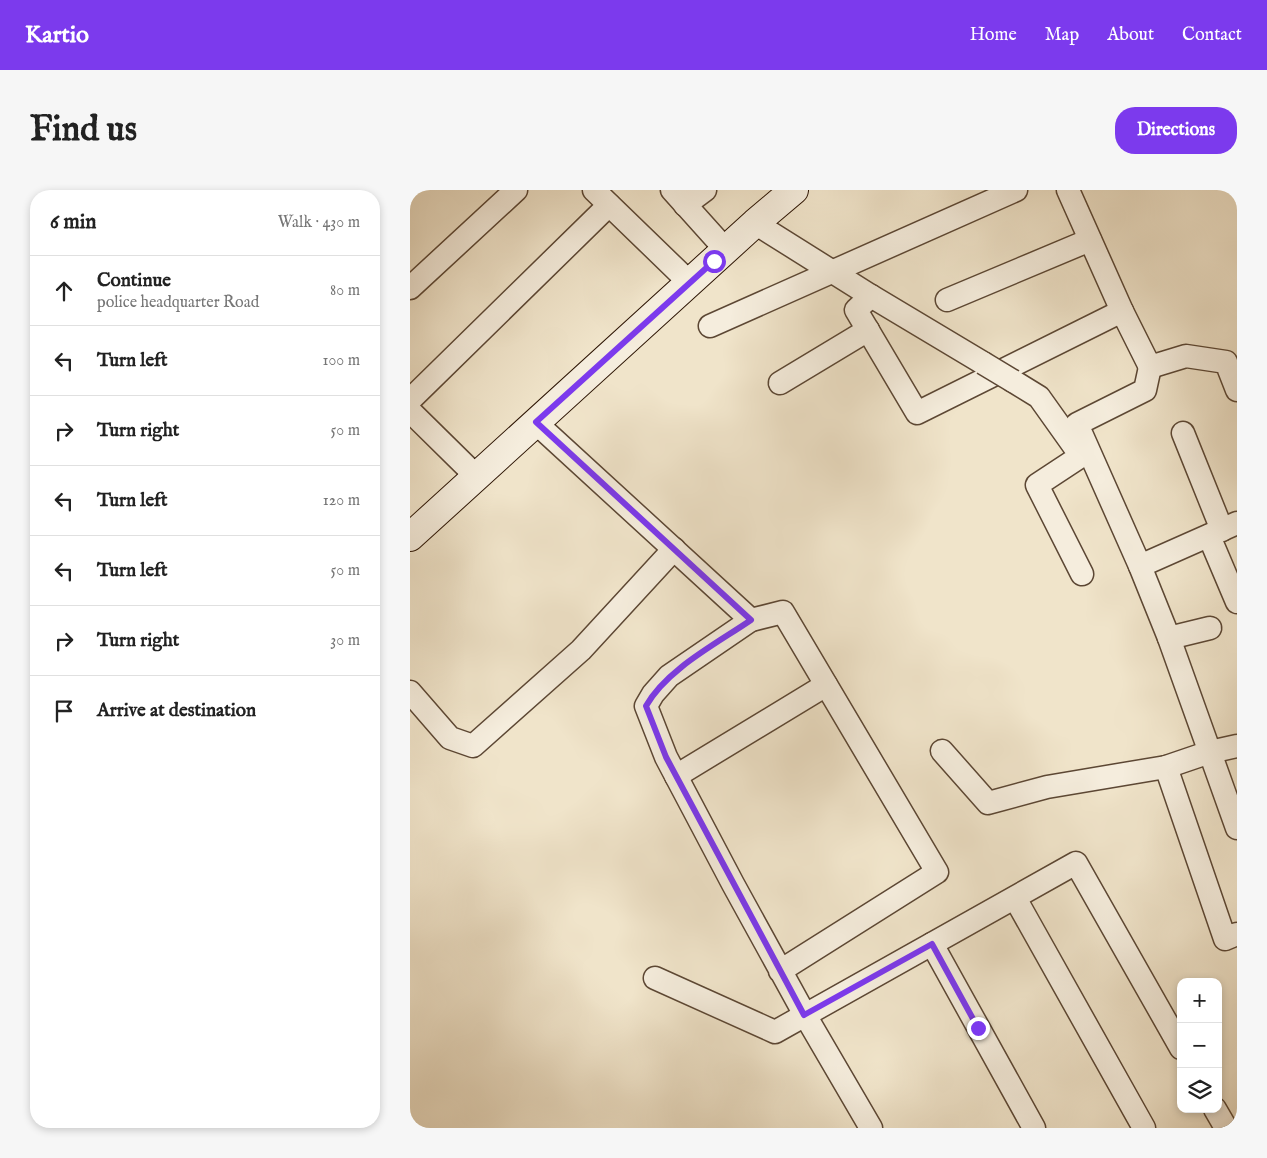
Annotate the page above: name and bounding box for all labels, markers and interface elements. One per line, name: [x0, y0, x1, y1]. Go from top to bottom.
text: Kartio: [25, 20, 89, 51]
text: Home: [970, 24, 1017, 47]
text: Map: [1045, 24, 1079, 47]
text: About: [1107, 24, 1154, 47]
text: Contact: [1182, 24, 1242, 47]
button: Directions: [1115, 107, 1237, 154]
text: Find us: [30, 108, 137, 153]
text: 6 min: [50, 209, 96, 236]
text: Walk · 430 m: [278, 213, 360, 233]
route start: [703, 250, 726, 273]
text: Continue: [97, 269, 171, 293]
icon: ahead: [50, 277, 78, 305]
text: 80 m: [330, 281, 360, 301]
text: police headquarter Road: [97, 293, 259, 313]
icon: left: [50, 347, 78, 375]
text: Turn left: [97, 349, 168, 373]
text: 100 m: [323, 351, 360, 371]
icon: right: [50, 417, 78, 445]
text: Turn right: [97, 419, 179, 443]
text: 50 m: [331, 421, 360, 441]
icon: left: [50, 487, 78, 515]
text: Turn left: [97, 489, 168, 513]
text: 120 m: [323, 491, 360, 511]
icon: left: [50, 557, 78, 585]
text: Turn left: [97, 559, 168, 583]
text: 50 m: [331, 561, 360, 581]
icon: right: [50, 627, 78, 655]
text: Turn right: [97, 629, 179, 653]
text: 30 m: [330, 631, 360, 651]
icon: arrive: [50, 697, 78, 725]
text: Arrive at destination: [97, 699, 256, 723]
map controls: [1177, 978, 1222, 1113]
button: +: [1177, 978, 1222, 1023]
route end: [967, 1017, 990, 1040]
button: −: [1177, 1023, 1222, 1068]
button: layers: [1177, 1068, 1222, 1113]

